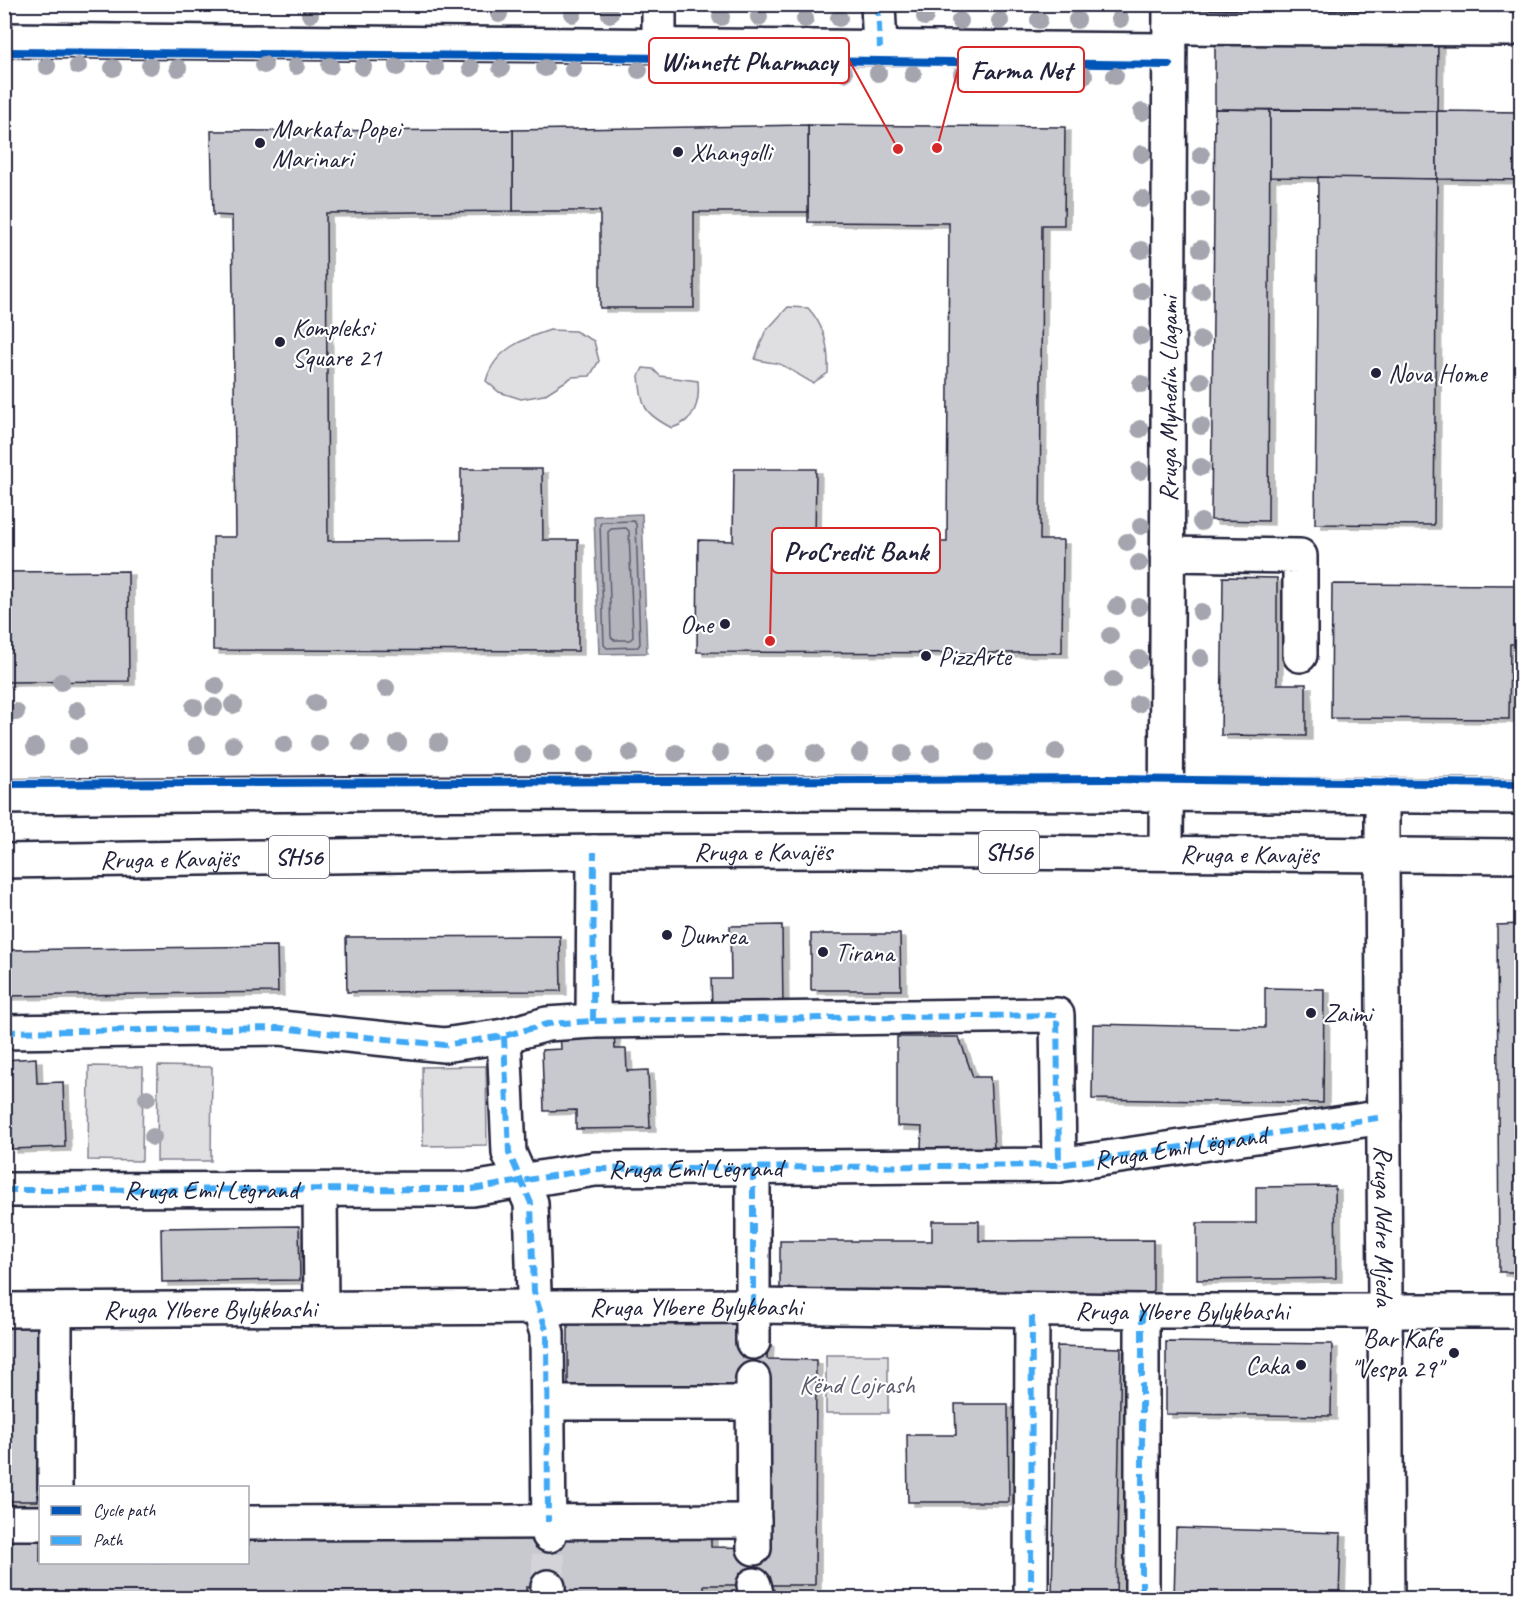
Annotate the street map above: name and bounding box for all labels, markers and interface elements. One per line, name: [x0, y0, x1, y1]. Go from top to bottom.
callout: Winnett Pharmacy: [649, 38, 849, 83]
text: Winnett Pharmacy: [661, 44, 840, 78]
callout: Farma Net: [958, 47, 1084, 92]
text: Farma Net: [970, 53, 1076, 87]
place label: Markata Popei Marinari: [272, 112, 404, 175]
marker: Markata Popei Marinari: [253, 136, 267, 150]
place label: Xhangolli: [690, 136, 774, 169]
marker: Xhangolli: [671, 145, 685, 159]
street label: Rruga Myhedin Llagami: [1151, 293, 1185, 502]
place label: Kompleksi Square 21: [292, 311, 383, 374]
marker: Kompleksi Square 21: [273, 335, 287, 349]
place label: Nova Home: [1388, 357, 1489, 390]
marker: Nova Home: [1369, 366, 1383, 380]
callout: ProCredit Bank: [772, 528, 940, 573]
text: ProCredit Bank: [784, 534, 931, 568]
place label: One: [680, 608, 716, 641]
marker: One: [718, 617, 732, 631]
place label: PizzArte: [938, 640, 1013, 673]
marker: PizzArte: [919, 649, 933, 663]
road number: SH56: [979, 831, 1039, 873]
street label: Rruga e Kavajës: [694, 835, 834, 868]
road number: SH56: [269, 836, 329, 878]
street label: Rruga e Kavajës: [1180, 837, 1320, 871]
street label: Rruga e Kavajës: [100, 841, 240, 876]
place label: Dumrea: [679, 919, 749, 952]
marker: Dumrea: [660, 928, 674, 942]
place label: Tirana: [835, 936, 896, 969]
marker: Tirana: [816, 945, 830, 959]
place label: Zaimi: [1323, 997, 1375, 1030]
marker: Zaimi: [1304, 1006, 1318, 1020]
street label: Rruga Emil Lëgrand: [1092, 1118, 1272, 1176]
street label: Rruga Ndre Mjeda: [1367, 1145, 1402, 1308]
street label: Rruga Emil Lëgrand: [608, 1151, 786, 1185]
street label: Rruga Emil Lëgrand: [124, 1173, 302, 1206]
street label: Rruga Ylbere Bylykbashi: [589, 1289, 806, 1323]
street label: Rruga Ylbere Bylykbashi: [103, 1292, 320, 1326]
street label: Rruga Ylbere Bylykbashi: [1075, 1294, 1292, 1328]
place label: Bar Kafe "Vespa 29": [1350, 1322, 1447, 1385]
marker: Bar Kafe "Vespa 29": [1447, 1346, 1461, 1360]
place label: Caka: [1245, 1349, 1291, 1382]
marker: Caka: [1294, 1358, 1308, 1372]
park label: Kënd Lojrash: [799, 1368, 916, 1401]
legend: [39, 1486, 249, 1564]
text: Cycle path: [93, 1499, 156, 1521]
text: Path: [93, 1529, 123, 1551]

